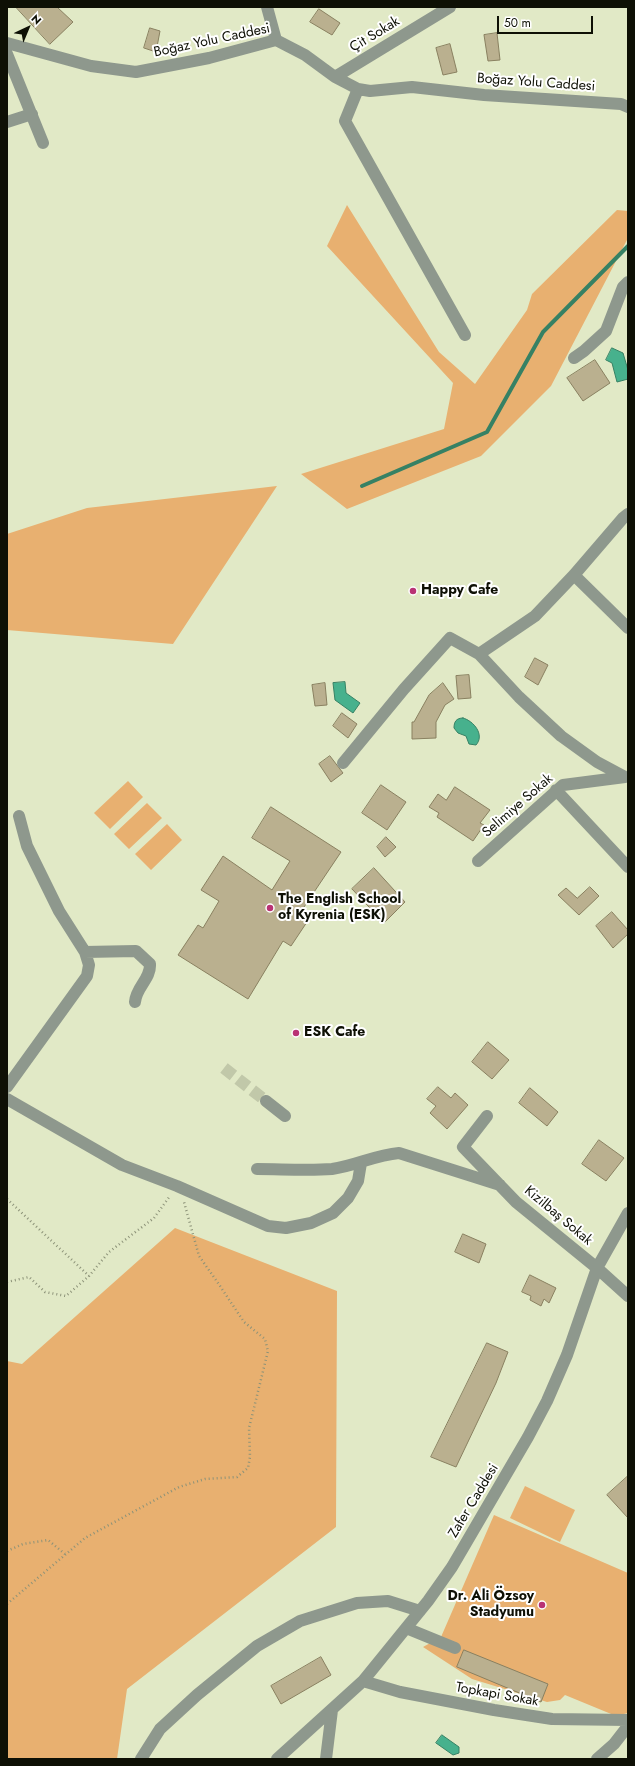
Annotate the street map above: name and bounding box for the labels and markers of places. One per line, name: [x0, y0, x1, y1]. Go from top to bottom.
place label: Happy Cafe: [421, 583, 498, 599]
marker: Happy Cafe: [408, 586, 418, 596]
place label: The English School of Kyrenia (ESK): [278, 892, 401, 924]
marker: The English School of Kyrenia (ESK): [265, 903, 275, 913]
place label: ESK Cafe: [304, 1025, 365, 1041]
marker: ESK Cafe: [291, 1028, 301, 1038]
place label: Dr. Ali Özsoy Stadyumu: [447, 1589, 534, 1622]
marker: Dr. Ali Özsoy Stadyumu: [537, 1600, 547, 1610]

